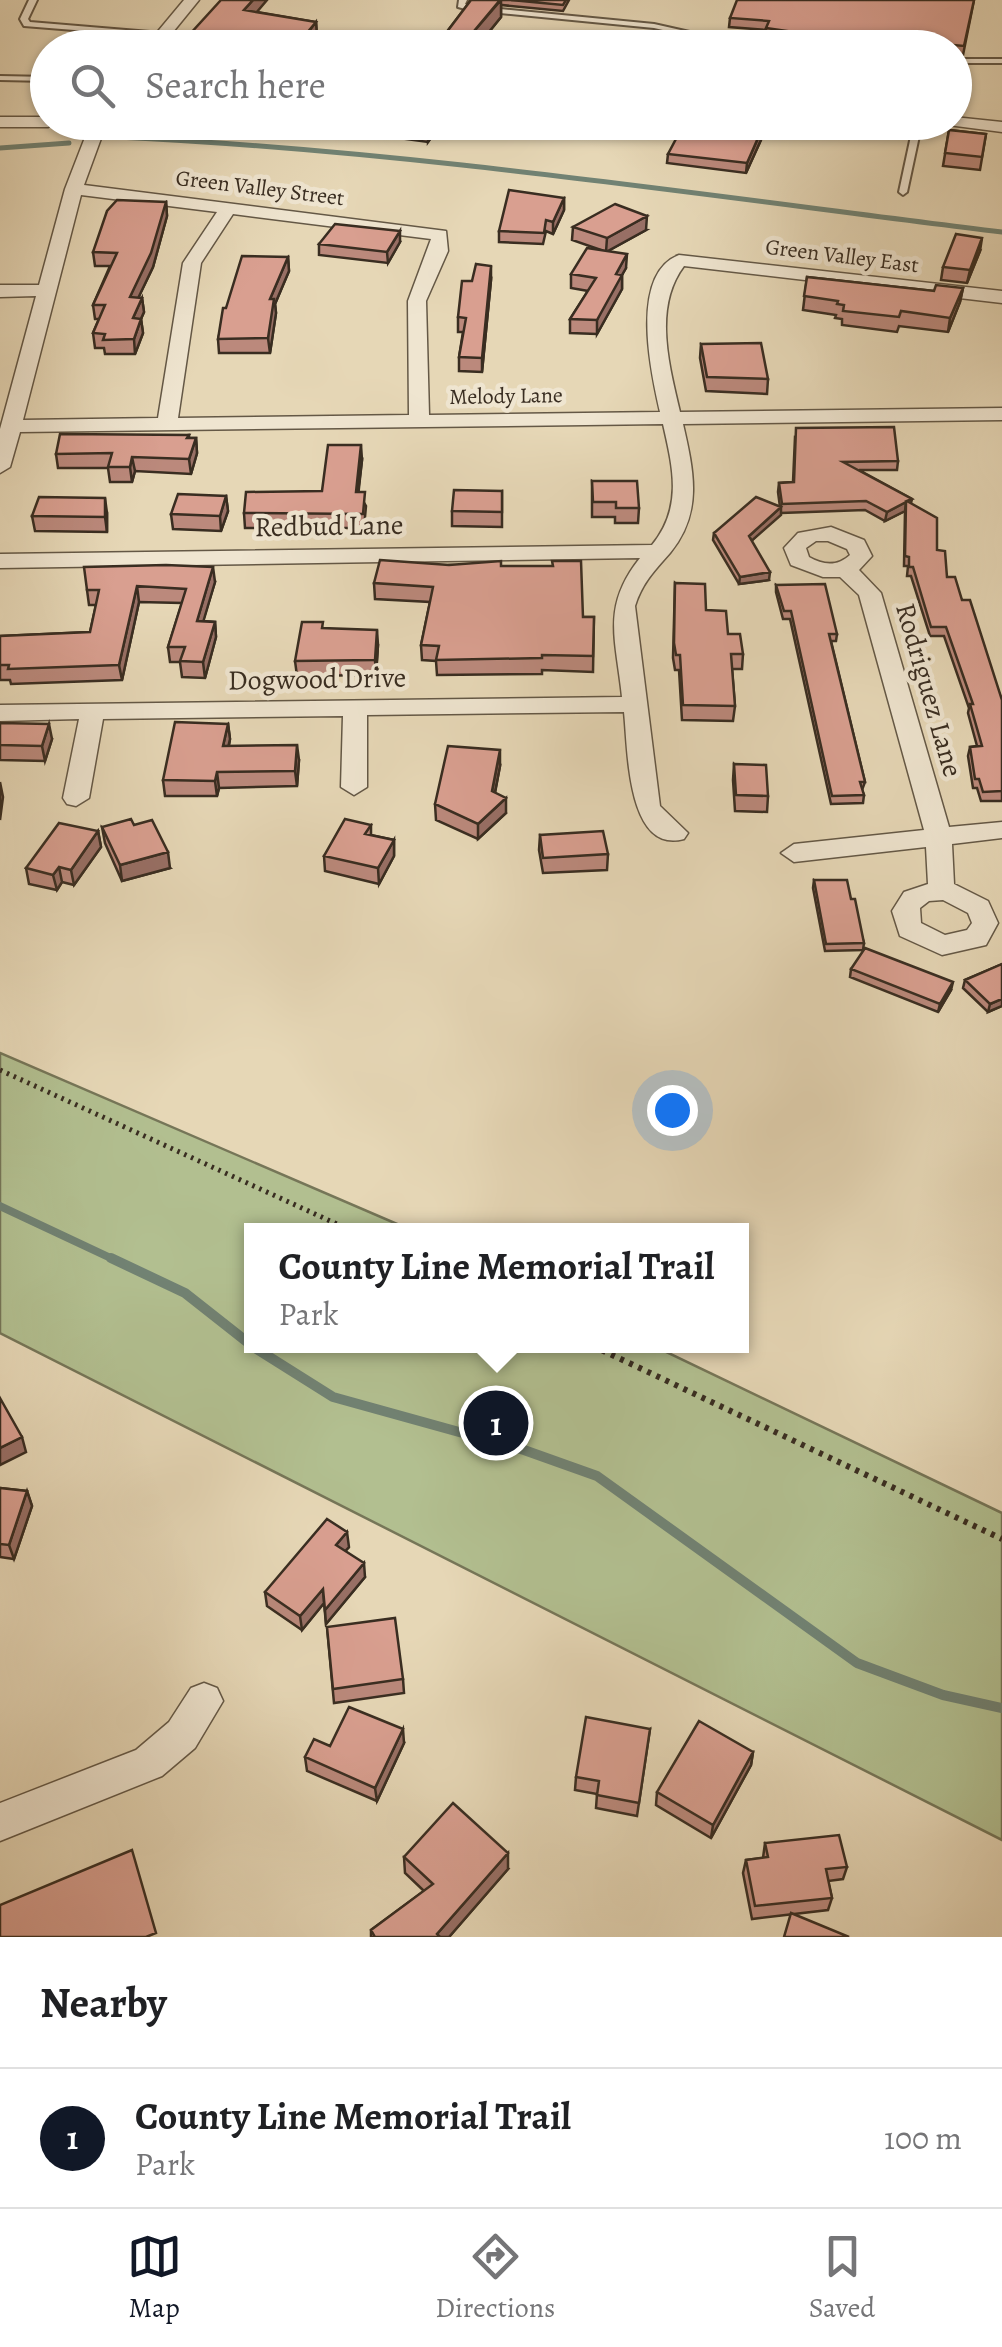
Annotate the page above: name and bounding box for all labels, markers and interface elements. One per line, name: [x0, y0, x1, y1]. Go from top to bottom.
search box: [30, 30, 972, 140]
icon: search: [65, 58, 120, 113]
text: Search here: [145, 59, 326, 111]
street label: Green Valley Street: [174, 163, 346, 213]
street label: Green Valley East: [764, 232, 920, 280]
street label: Melody Lane: [449, 380, 563, 412]
street label: Redbud Lane: [254, 506, 404, 546]
street label: Rodriguez Lane: [886, 599, 972, 781]
street label: Dogwood Drive: [228, 658, 406, 700]
your location: [647, 1085, 698, 1136]
popup: [244, 1223, 749, 1353]
text: County Line Memorial Trail: [279, 1240, 714, 1292]
text: Park: [279, 1292, 339, 1336]
pin: 1: [464, 1386, 528, 1460]
text: Nearby: [40, 1974, 167, 2031]
text: County Line Memorial Trail: [135, 2090, 571, 2142]
text: 1: [67, 2116, 78, 2160]
text: 100 m: [884, 2116, 962, 2160]
text: Park: [135, 2142, 195, 2186]
tab: Map: [127, 2229, 182, 2327]
tab: Directions: [435, 2229, 555, 2327]
tab: Saved: [809, 2229, 875, 2327]

